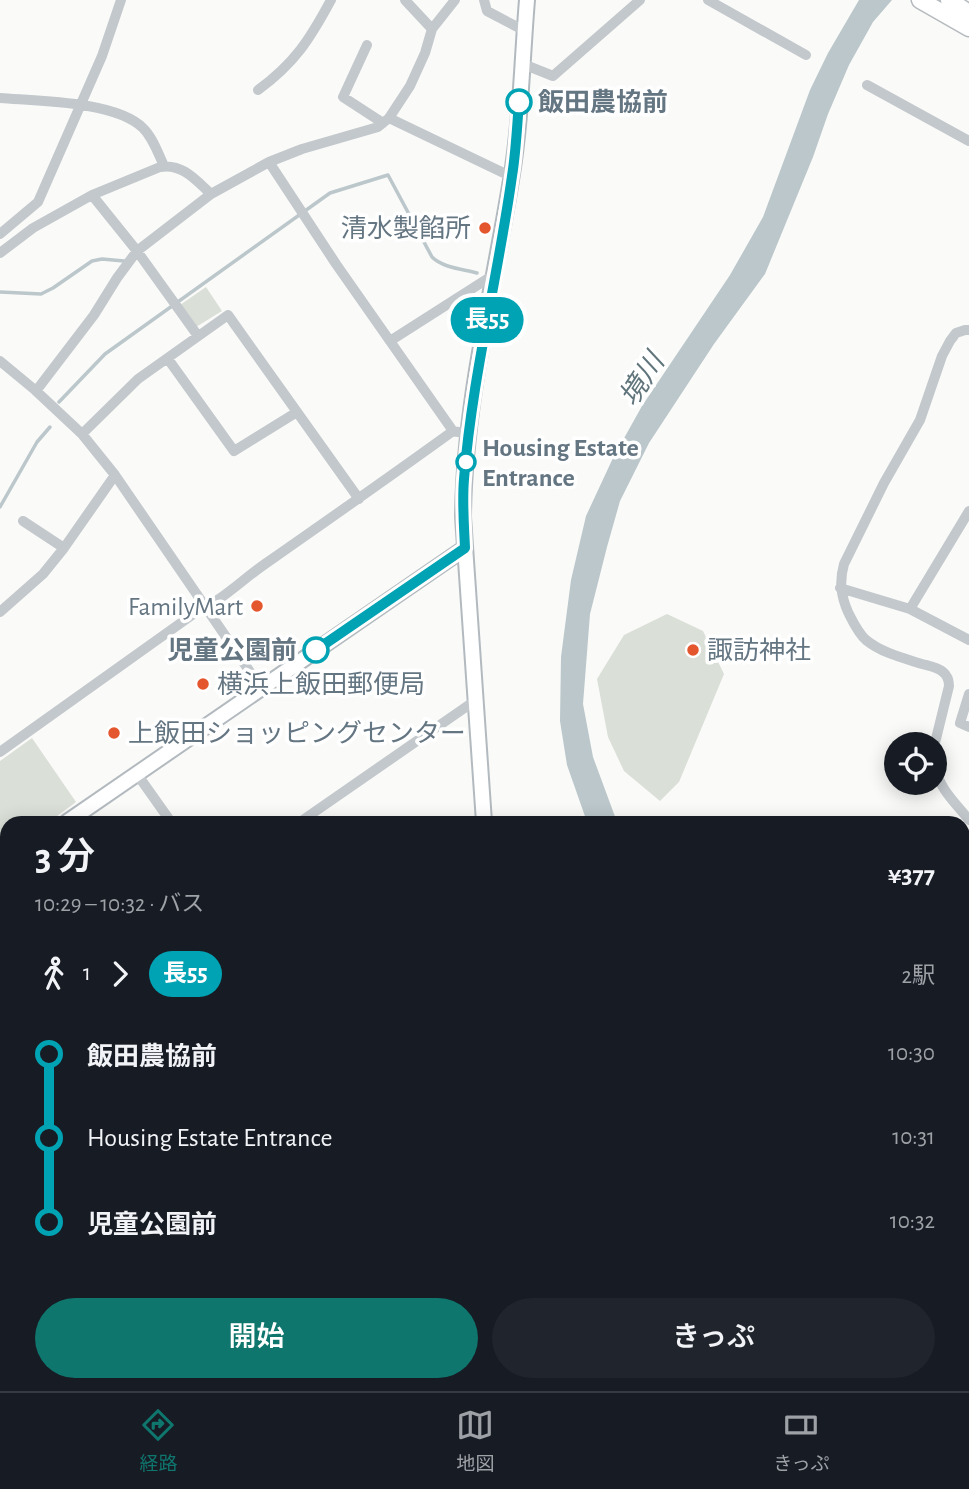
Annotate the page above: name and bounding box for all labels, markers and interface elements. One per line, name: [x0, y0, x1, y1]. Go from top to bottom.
place label: 飯田農協前: [538, 88, 668, 116]
marker: 飯田農協前: [506, 89, 532, 115]
place label: 清水製餡所: [341, 215, 471, 242]
marker: 清水製餡所: [477, 220, 493, 236]
line badge: 長55: [447, 297, 527, 343]
text: 長55: [465, 308, 509, 332]
water label: 境川: [614, 345, 671, 411]
place label: Housing Estate Entrance: [482, 435, 639, 491]
marker: Housing Estate Entrance: [456, 452, 476, 472]
place label: FamilyMart: [128, 594, 243, 620]
marker: FamilyMart: [249, 598, 265, 614]
place label: 児童公園前: [167, 636, 297, 664]
marker: 児童公園前: [303, 637, 329, 663]
place label: 諏訪神社: [707, 637, 811, 664]
marker: 諏訪神社: [685, 642, 701, 658]
place label: 横浜上飯田郵便局: [217, 671, 425, 698]
marker: 横浜上飯田郵便局: [195, 676, 211, 692]
place label: 上飯田ショッピングセンター: [128, 719, 466, 747]
marker: 上飯田ショッピングセンター: [106, 725, 122, 741]
map controls: [884, 732, 947, 795]
button: locate: [884, 732, 947, 795]
text: 3 分: [35, 839, 95, 877]
text: ¥377: [888, 862, 935, 888]
text: 10:29 – 10:32 · バス: [35, 893, 204, 916]
icon: walk: [35, 955, 73, 993]
icon: forward: [101, 955, 139, 993]
text: 1: [83, 962, 91, 985]
text: 長55: [163, 962, 208, 986]
text: 2駅: [902, 965, 935, 988]
text: 10:30: [888, 1042, 935, 1065]
text: 飯田農協前: [87, 1044, 217, 1070]
text: Housing Estate Entrance: [87, 1125, 333, 1151]
text: 10:31: [892, 1126, 935, 1149]
text: 10:32: [890, 1210, 935, 1233]
text: 児童公園前: [87, 1212, 217, 1238]
button: 開始: [35, 1298, 478, 1378]
button: きっぷ: [492, 1298, 935, 1378]
tab: 経路: [139, 1406, 177, 1476]
tab: 地図: [456, 1406, 494, 1476]
tab: きっぷ: [773, 1406, 830, 1476]

